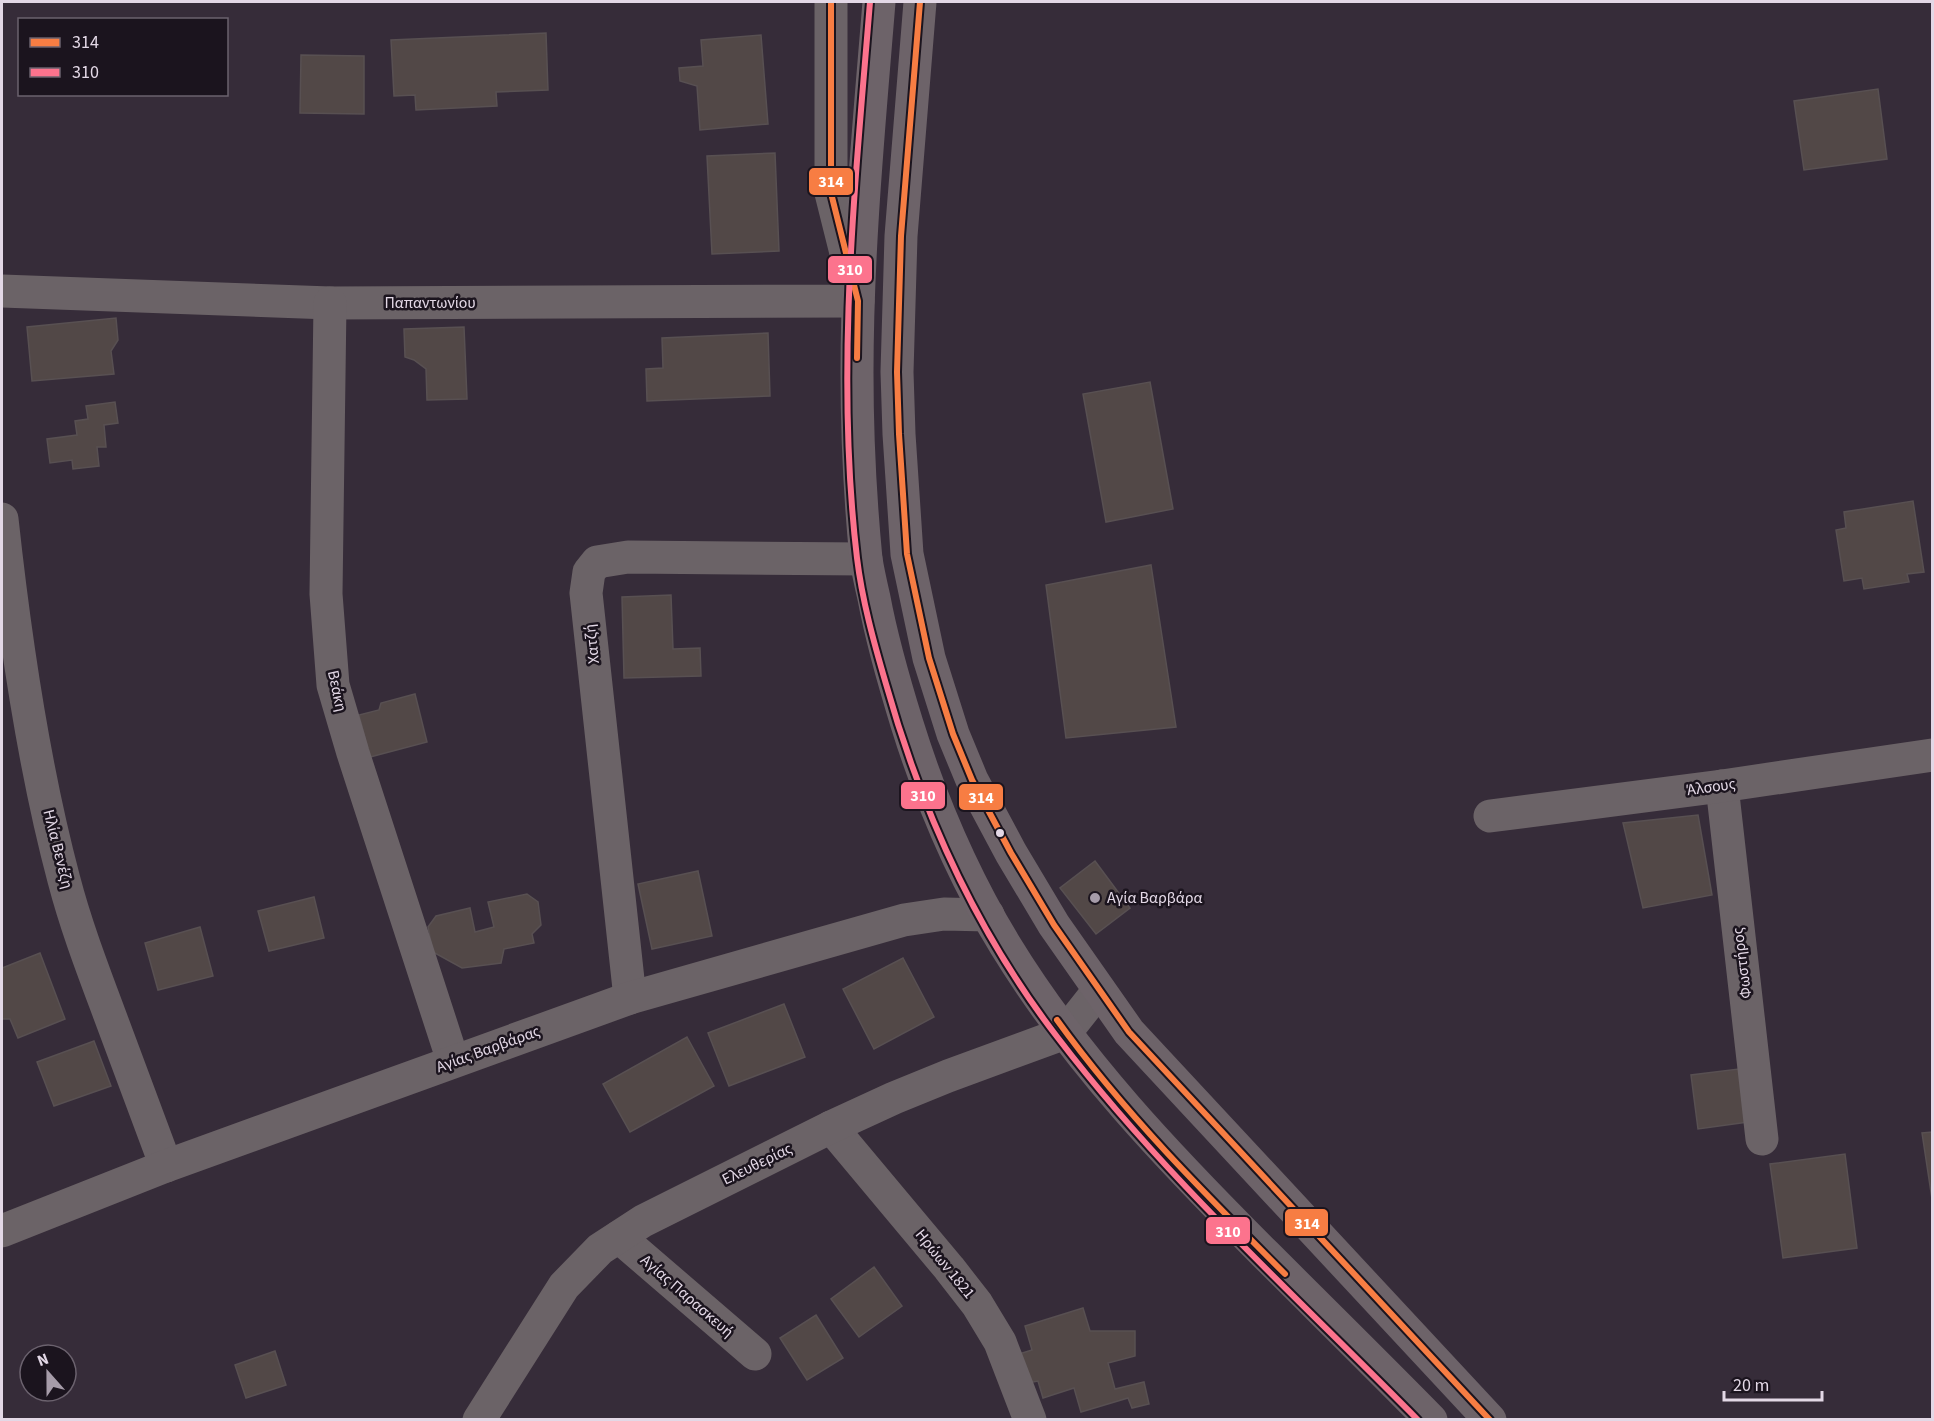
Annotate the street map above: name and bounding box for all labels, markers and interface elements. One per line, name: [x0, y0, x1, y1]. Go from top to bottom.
legend: [18, 18, 228, 96]
text: 314: [72, 30, 99, 55]
text: 310: [72, 60, 99, 85]
line badge: 314: [808, 167, 854, 196]
text: 314: [818, 171, 844, 193]
line badge: 310: [827, 255, 873, 284]
text: 310: [837, 259, 863, 281]
street label: Παπαντωνίου: [384, 292, 476, 314]
street label: Χατζή: [579, 623, 605, 665]
street label: Βεάκη: [322, 668, 352, 714]
street label: Άλσους: [1685, 773, 1737, 801]
line badge: 310: [900, 781, 946, 810]
line badge: 314: [958, 783, 1004, 811]
text: 310: [910, 785, 936, 807]
text: 314: [968, 787, 994, 809]
street label: Ηλία Βενέζη: [38, 807, 78, 891]
unlabelled marker: [994, 827, 1006, 839]
place label: Αγία Βαρβάρα: [1107, 887, 1202, 909]
marker: Αγία Βαρβάρα: [1088, 891, 1102, 905]
street label: Φωστήρος: [1727, 926, 1757, 1000]
street label: Αγίας Βαρβάρας: [433, 1020, 543, 1078]
street label: Ελευθερίας: [718, 1137, 796, 1190]
line badge: 314: [1284, 1208, 1329, 1237]
text: 314: [1294, 1213, 1320, 1235]
line badge: 310: [1205, 1216, 1251, 1245]
text: 310: [1215, 1221, 1241, 1243]
street label: Ηρώων 1821: [910, 1224, 980, 1304]
street label: Αγίας Παρασκευή: [636, 1249, 738, 1343]
north arrow: [18, 1343, 78, 1403]
text: N: [34, 1348, 52, 1372]
scale bar: [1724, 1364, 1822, 1402]
text: 20 m: [1733, 1373, 1769, 1398]

